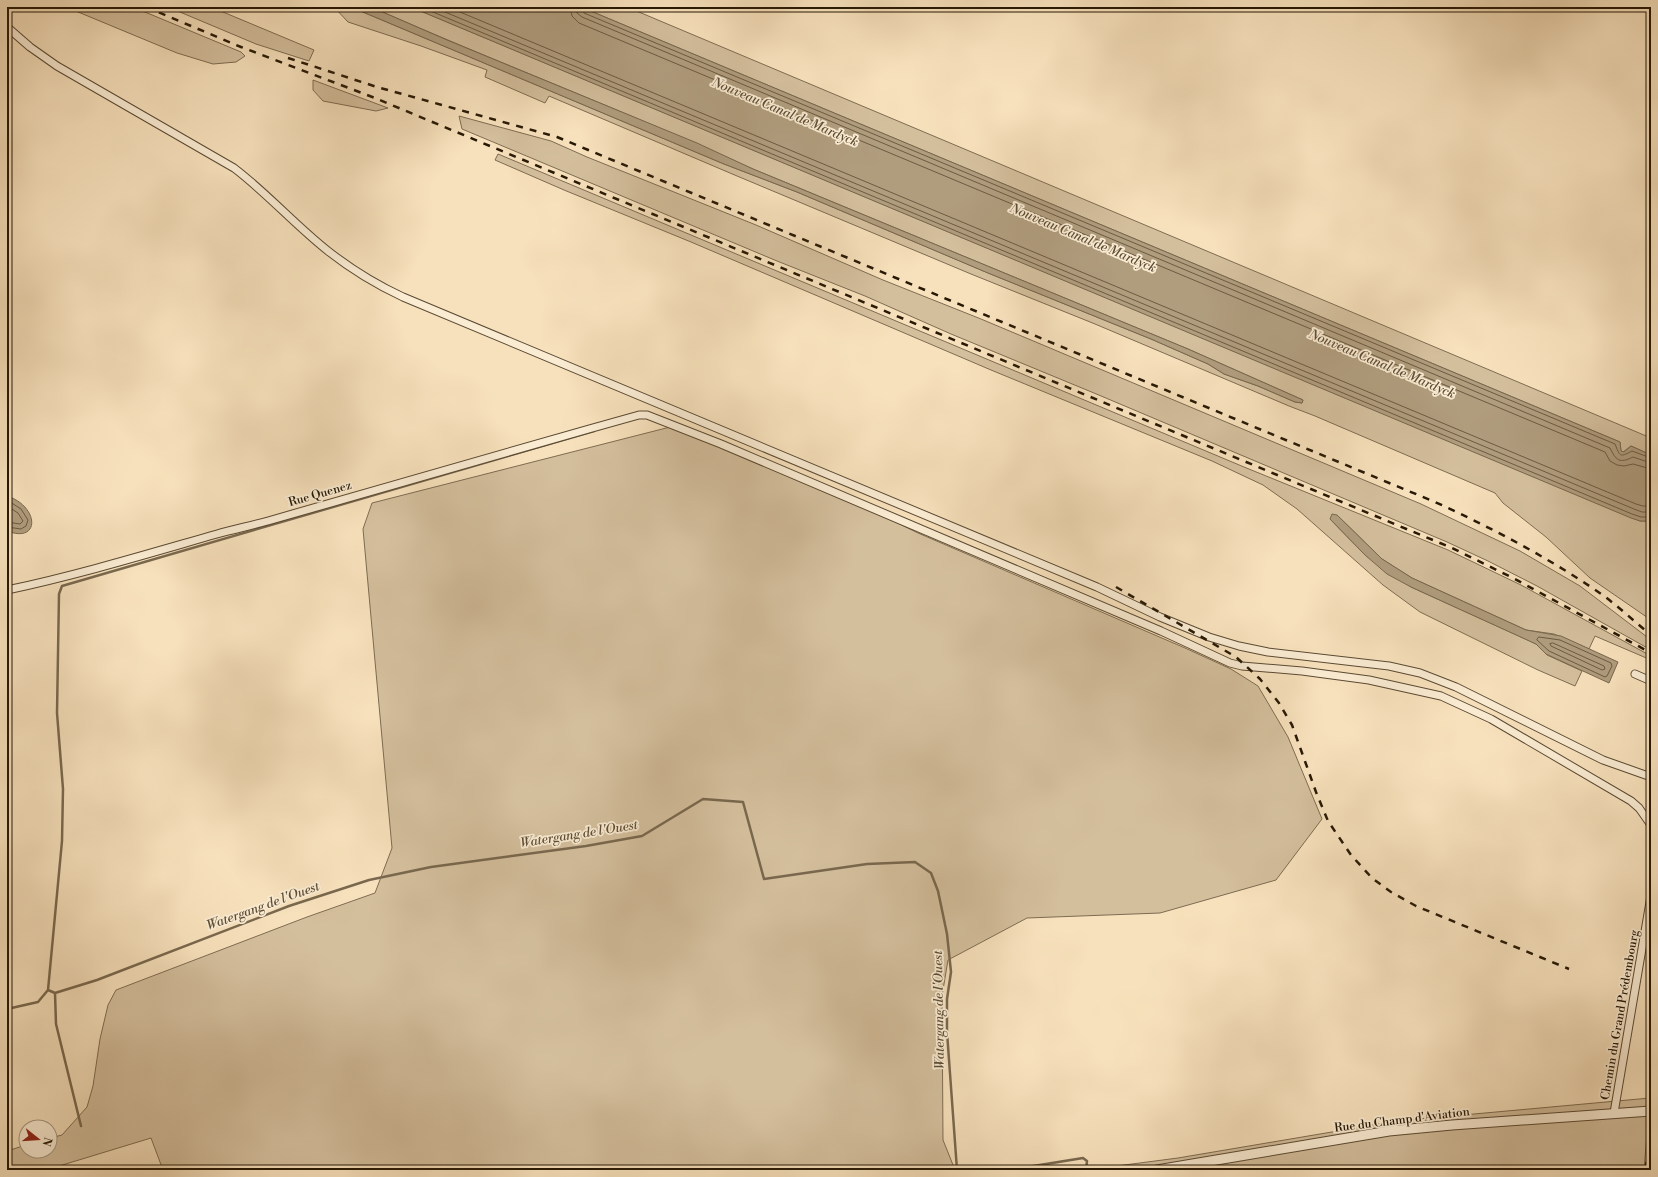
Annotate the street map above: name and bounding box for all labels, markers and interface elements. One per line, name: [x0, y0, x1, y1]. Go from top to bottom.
water label: Nouveau Canal de Mardyck: [708, 73, 861, 150]
water label: Nouveau Canal de Mardyck: [1006, 199, 1159, 276]
water label: Nouveau Canal de Mardyck: [1305, 325, 1458, 402]
street label: Rue Quenez: [287, 478, 354, 510]
water label: Watergang de l'Ouest: [519, 817, 640, 851]
water label: Watergang de l'Ouest: [204, 878, 322, 934]
street label: Chemin du Grand Prédembourg: [1598, 928, 1643, 1101]
water label: Watergang de l'Ouest: [930, 950, 948, 1070]
street label: Rue du Champ d'Aviation: [1333, 1104, 1471, 1136]
north arrow: [18, 1119, 58, 1159]
text: N: [39, 1135, 55, 1148]

